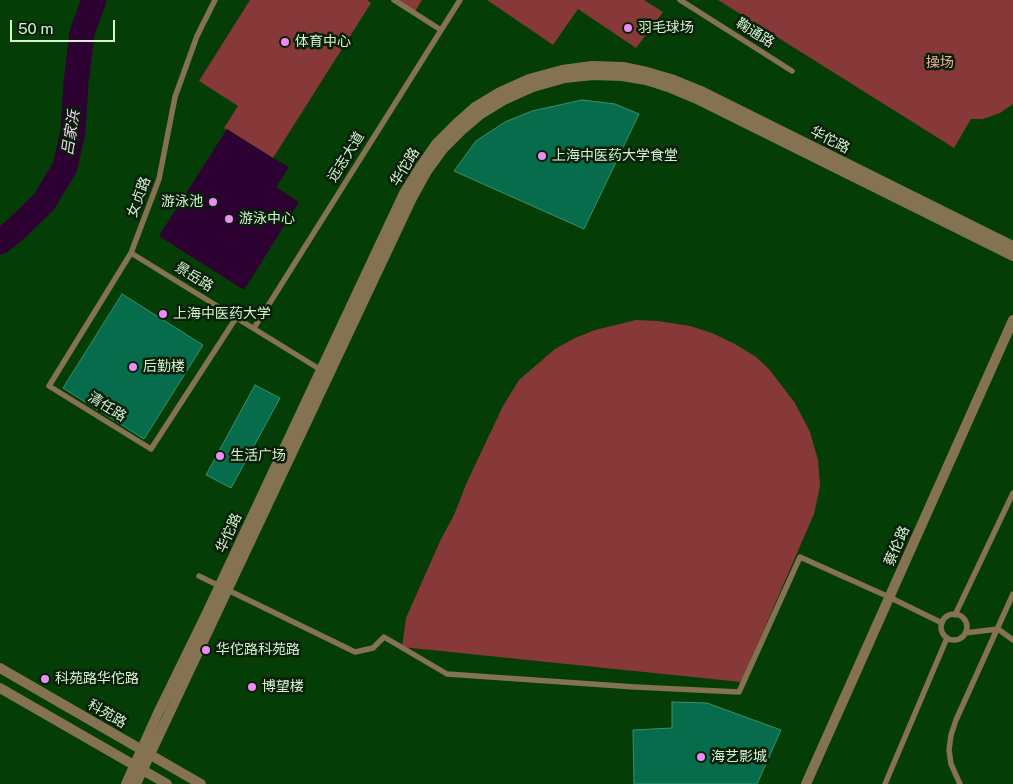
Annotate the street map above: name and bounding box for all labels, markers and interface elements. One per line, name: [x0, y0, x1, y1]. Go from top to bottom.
scale bar: [12, 10, 118, 42]
street label: 鞠通路: [733, 15, 777, 51]
text: 50 m: [18, 20, 53, 37]
place label: 羽毛球场: [638, 20, 694, 36]
marker: 羽毛球场: [622, 22, 634, 34]
place label: 体育中心: [295, 34, 351, 50]
marker: 体育中心: [279, 36, 291, 48]
park label: 操场: [926, 55, 954, 71]
water label: 吕家浜: [59, 109, 83, 157]
street label: 华佗路: [807, 123, 853, 157]
street label: 远志大道: [324, 129, 368, 185]
street label: 华佗路: [387, 145, 423, 189]
place label: 上海中医药大学食堂: [552, 148, 678, 164]
marker: 上海中医药大学食堂: [536, 150, 548, 162]
street label: 女贞路: [124, 174, 154, 220]
place label: 游泳池: [161, 194, 203, 210]
marker: 游泳池: [207, 196, 219, 208]
place label: 游泳中心: [239, 211, 295, 227]
marker: 游泳中心: [223, 213, 235, 225]
street label: 景岳路: [172, 259, 216, 295]
place label: 上海中医药大学: [173, 306, 271, 322]
marker: 上海中医药大学: [157, 308, 169, 320]
place label: 后勤楼: [143, 359, 185, 375]
marker: 后勤楼: [127, 361, 139, 373]
street label: 清任路: [85, 389, 129, 425]
place label: 生活广场: [230, 448, 286, 464]
marker: 生活广场: [214, 450, 226, 462]
street label: 华佗路: [213, 510, 245, 556]
street label: 蔡伦路: [881, 523, 913, 569]
place label: 华佗路科苑路: [216, 642, 300, 658]
marker: 华佗路科苑路: [200, 644, 212, 656]
place label: 科苑路华佗路: [55, 671, 139, 687]
marker: 科苑路华佗路: [39, 673, 51, 685]
place label: 博望楼: [262, 679, 304, 695]
marker: 博望楼: [246, 681, 258, 693]
street label: 科苑路: [85, 696, 129, 732]
place label: 海艺影城: [711, 749, 767, 765]
marker: 海艺影城: [695, 751, 707, 763]

